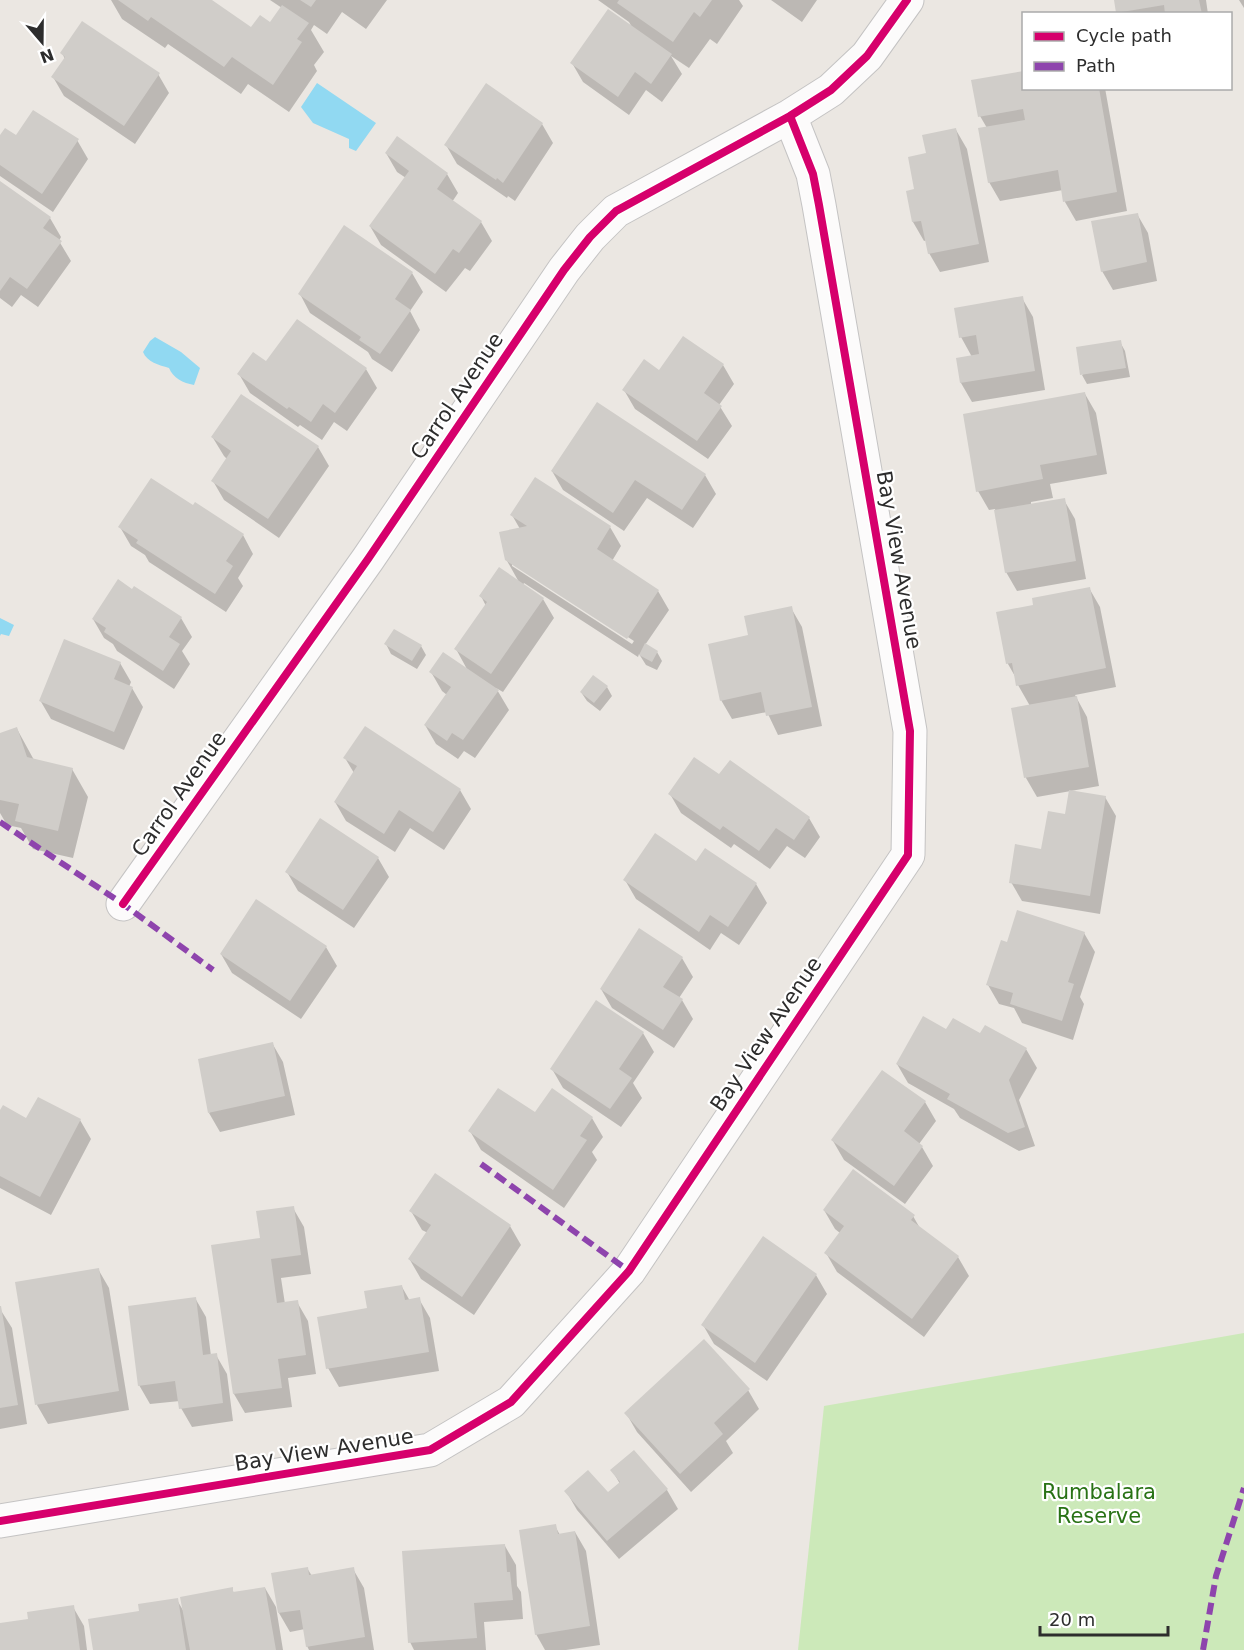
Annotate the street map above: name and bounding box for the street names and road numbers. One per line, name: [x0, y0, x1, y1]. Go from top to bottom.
street label: Carrol Avenue: [406, 328, 508, 464]
street label: Bay View Avenue: [871, 469, 927, 651]
street label: Carrol Avenue: [127, 727, 231, 861]
street label: Bay View Avenue: [705, 952, 827, 1116]
street label: Bay View Avenue: [233, 1424, 415, 1476]

